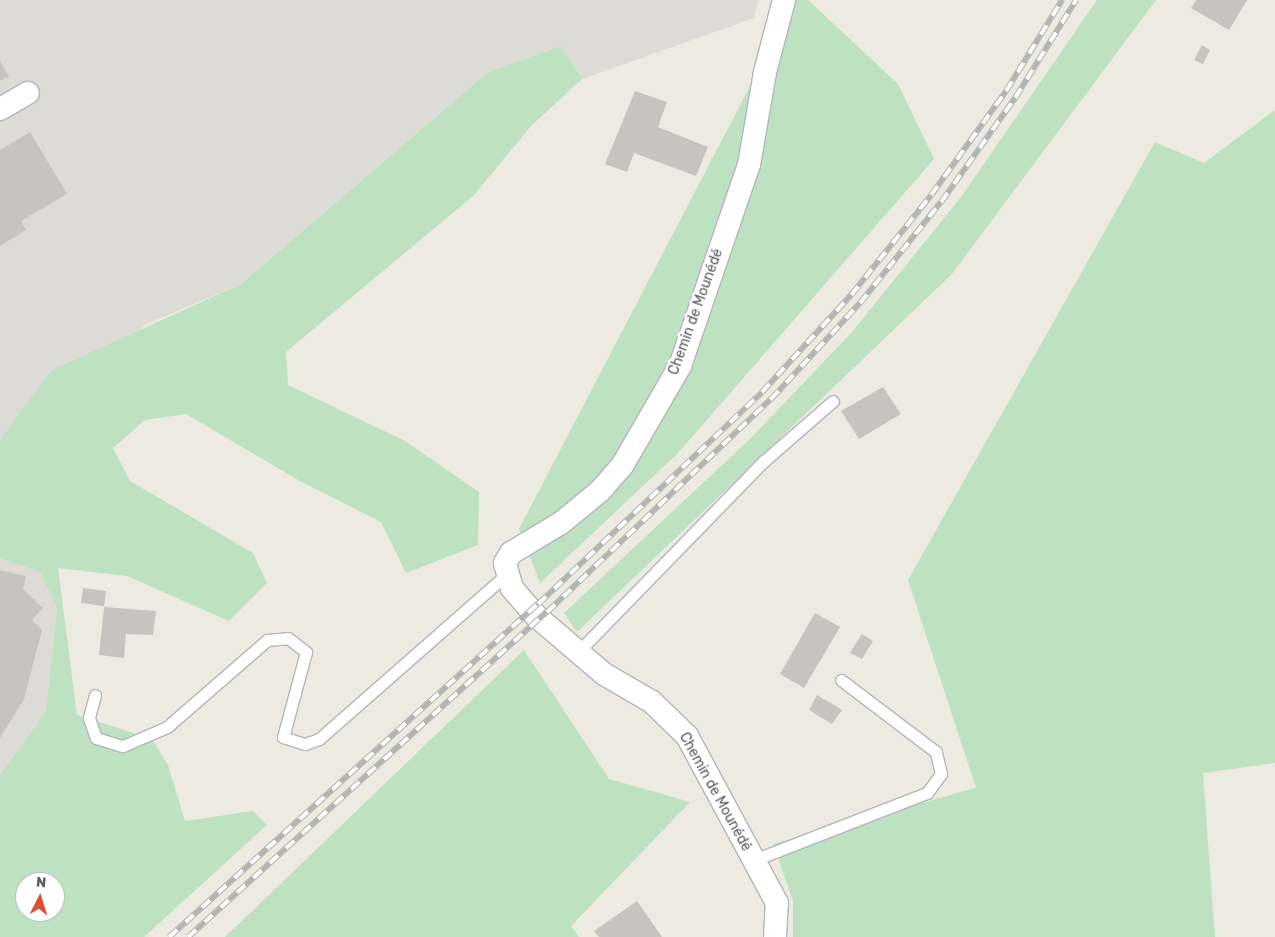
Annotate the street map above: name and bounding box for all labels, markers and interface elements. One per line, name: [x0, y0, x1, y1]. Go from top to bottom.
street label: Chemin de Mounédé: [665, 247, 727, 377]
street label: Chemin de Mounédé: [675, 730, 755, 854]
north arrow: [15, 872, 65, 922]
text: N: [35, 874, 47, 891]

